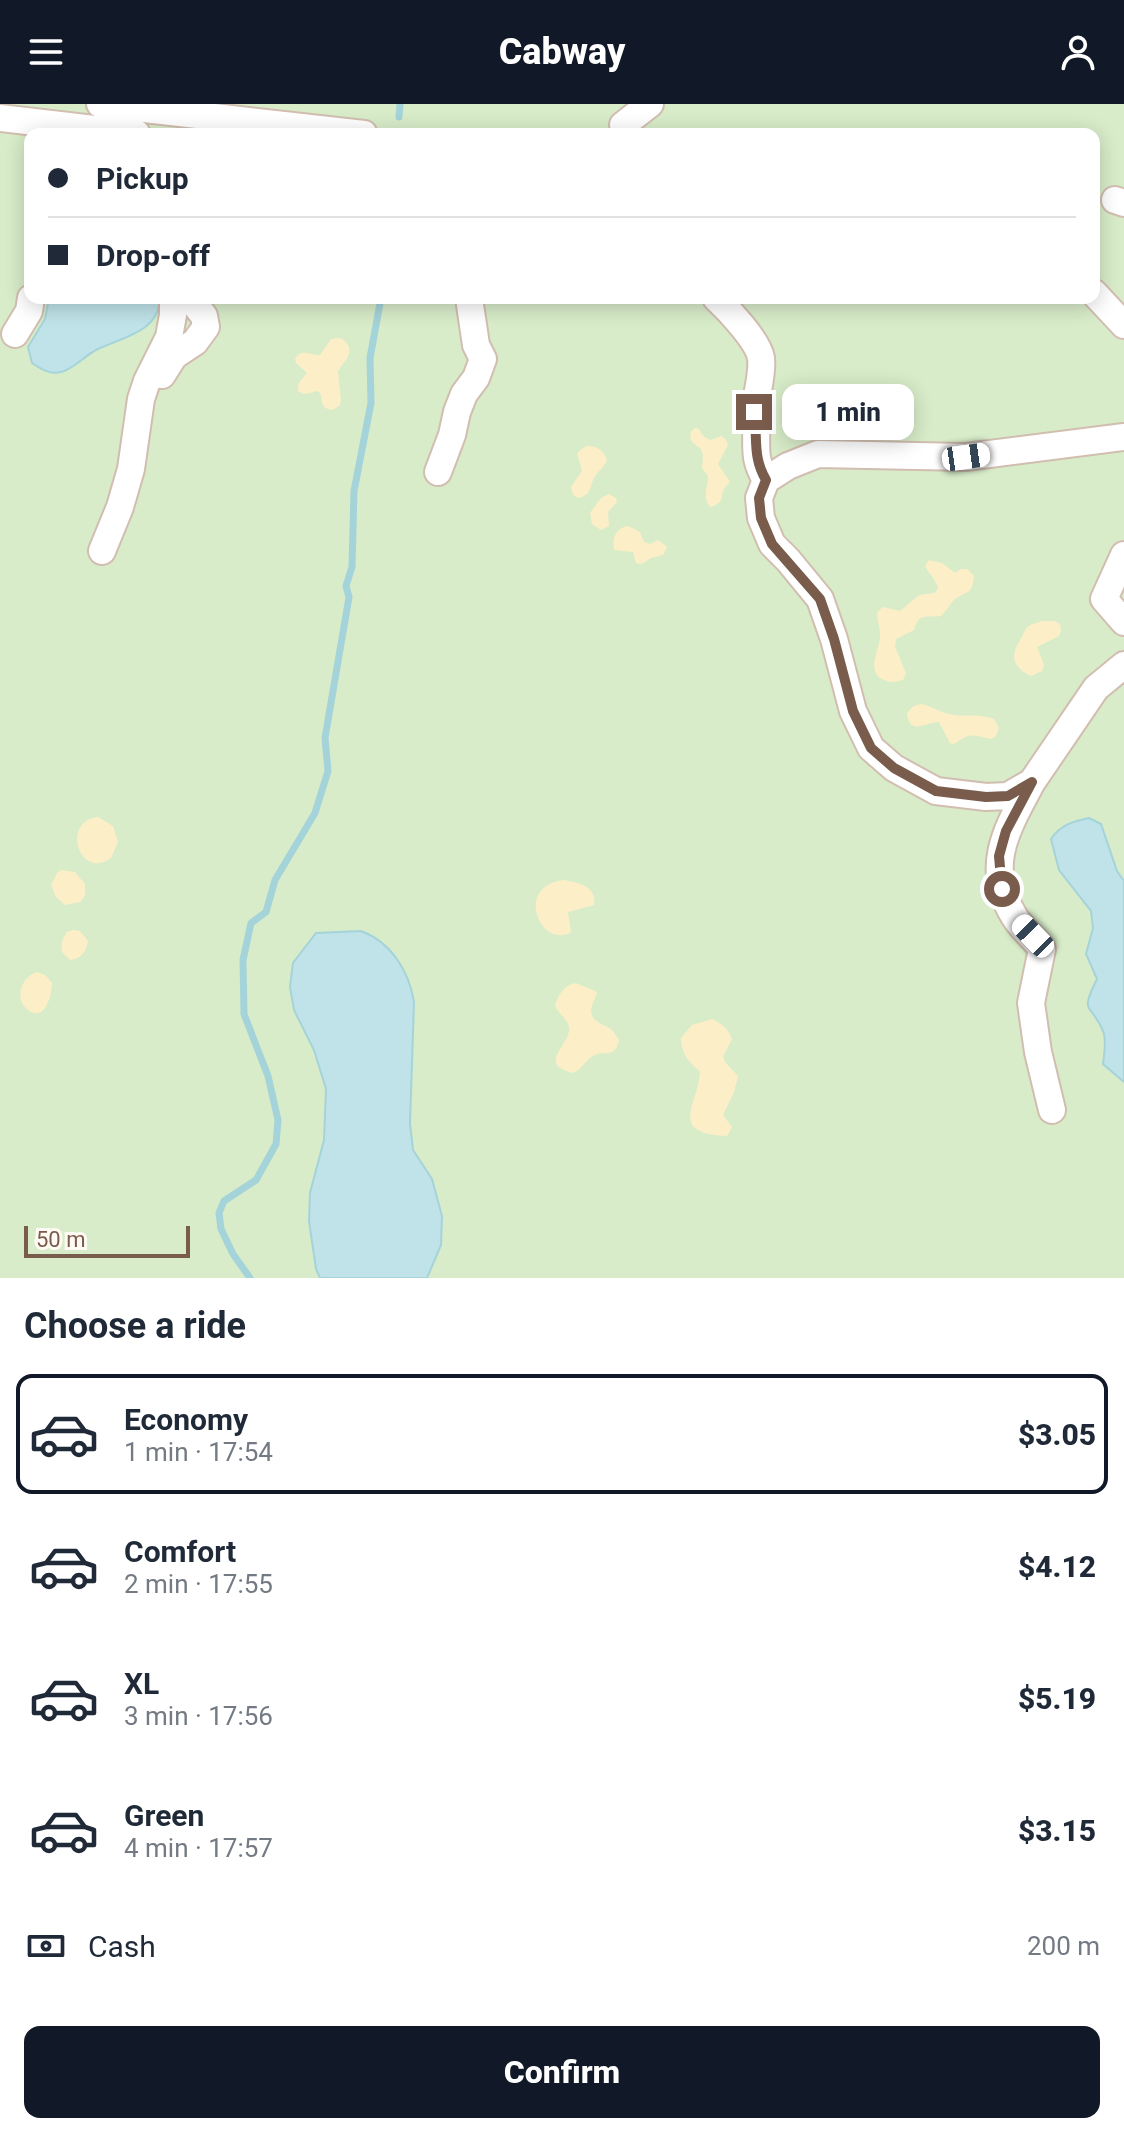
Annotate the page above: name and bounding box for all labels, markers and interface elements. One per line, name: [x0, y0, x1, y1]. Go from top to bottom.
icon: menu: [24, 30, 68, 74]
icon: person: [1056, 30, 1100, 74]
text: Cabway: [499, 31, 625, 73]
text: Pickup: [96, 161, 189, 196]
text: Drop-off: [96, 238, 210, 273]
callout: 1 min: [782, 384, 914, 440]
route end: [736, 394, 772, 430]
text: 1 min: [815, 397, 881, 427]
car: [941, 442, 991, 472]
route start: [984, 871, 1020, 907]
car: [1008, 910, 1058, 962]
scale bar: [24, 1222, 190, 1258]
text: 50 m: [36, 1227, 85, 1252]
text: Choose a ride: [24, 1305, 246, 1347]
icon: car: [28, 1398, 100, 1470]
text: Economy: [124, 1402, 248, 1437]
text: $3.05: [1018, 1417, 1096, 1452]
text: 1 min · 17:54: [124, 1437, 273, 1467]
icon: car: [28, 1530, 100, 1602]
text: Comfort: [124, 1534, 236, 1569]
text: $4.12: [1018, 1549, 1096, 1584]
text: 2 min · 17:55: [124, 1569, 273, 1599]
icon: car: [28, 1662, 100, 1734]
text: XL: [124, 1666, 159, 1701]
text: $5.19: [1018, 1681, 1096, 1716]
text: 3 min · 17:56: [124, 1701, 273, 1731]
icon: car: [28, 1794, 100, 1866]
text: Green: [124, 1798, 204, 1833]
text: $3.15: [1018, 1813, 1096, 1848]
text: 4 min · 17:57: [124, 1833, 273, 1863]
icon: cash: [24, 1924, 68, 1968]
text: Cash: [88, 1929, 156, 1964]
text: 200 m: [1027, 1931, 1100, 1961]
button: Confirm: [24, 2026, 1100, 2118]

